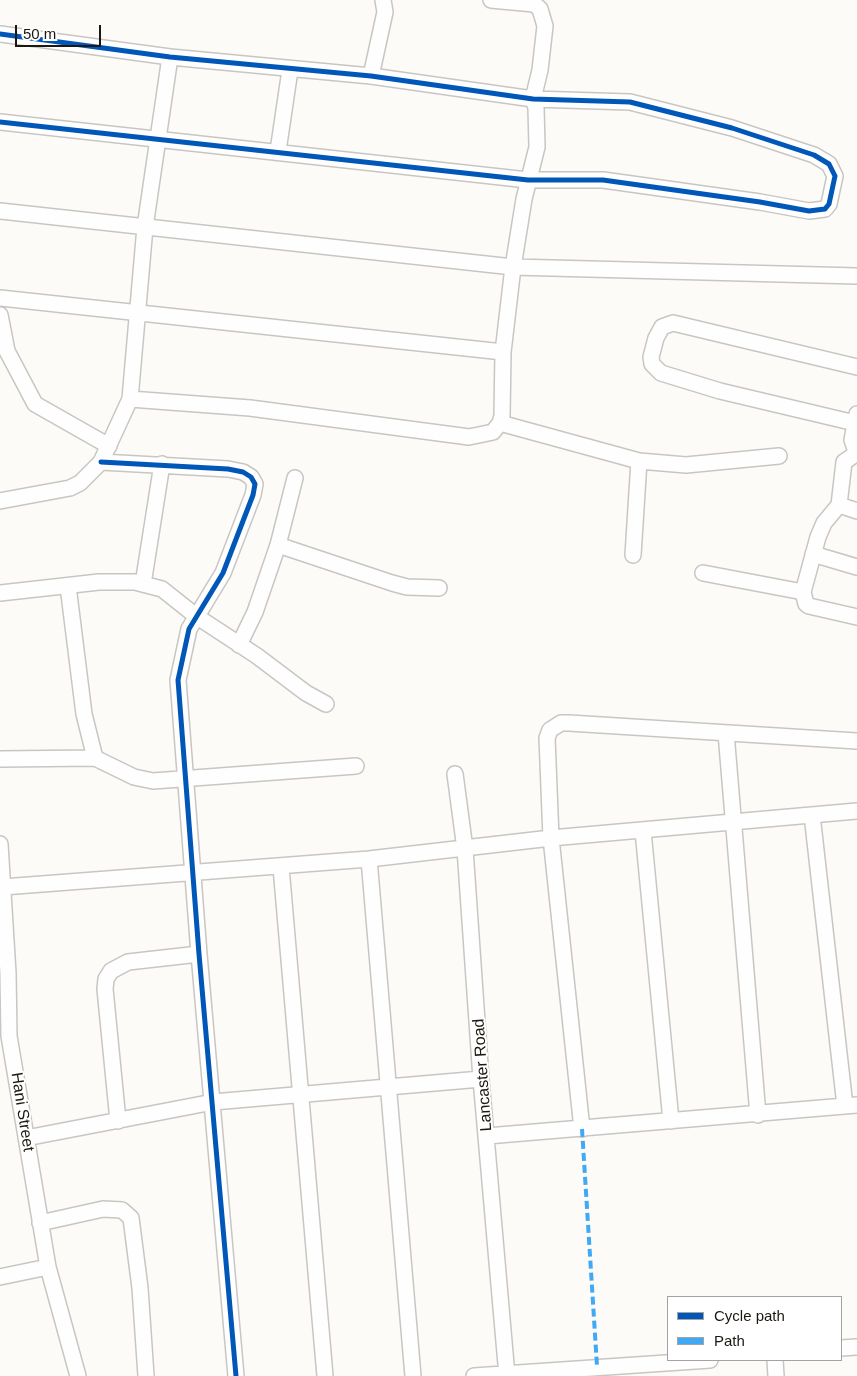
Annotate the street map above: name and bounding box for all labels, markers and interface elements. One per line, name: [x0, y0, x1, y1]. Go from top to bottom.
scale bar: [18, 15, 104, 47]
text: 50 m: [23, 25, 56, 42]
street label: Lancaster Road: [469, 1018, 497, 1132]
street label: Hani Street: [6, 1071, 38, 1153]
legend: [667, 1296, 842, 1361]
text: Cycle path: [714, 1307, 785, 1324]
text: Path: [714, 1332, 745, 1349]

